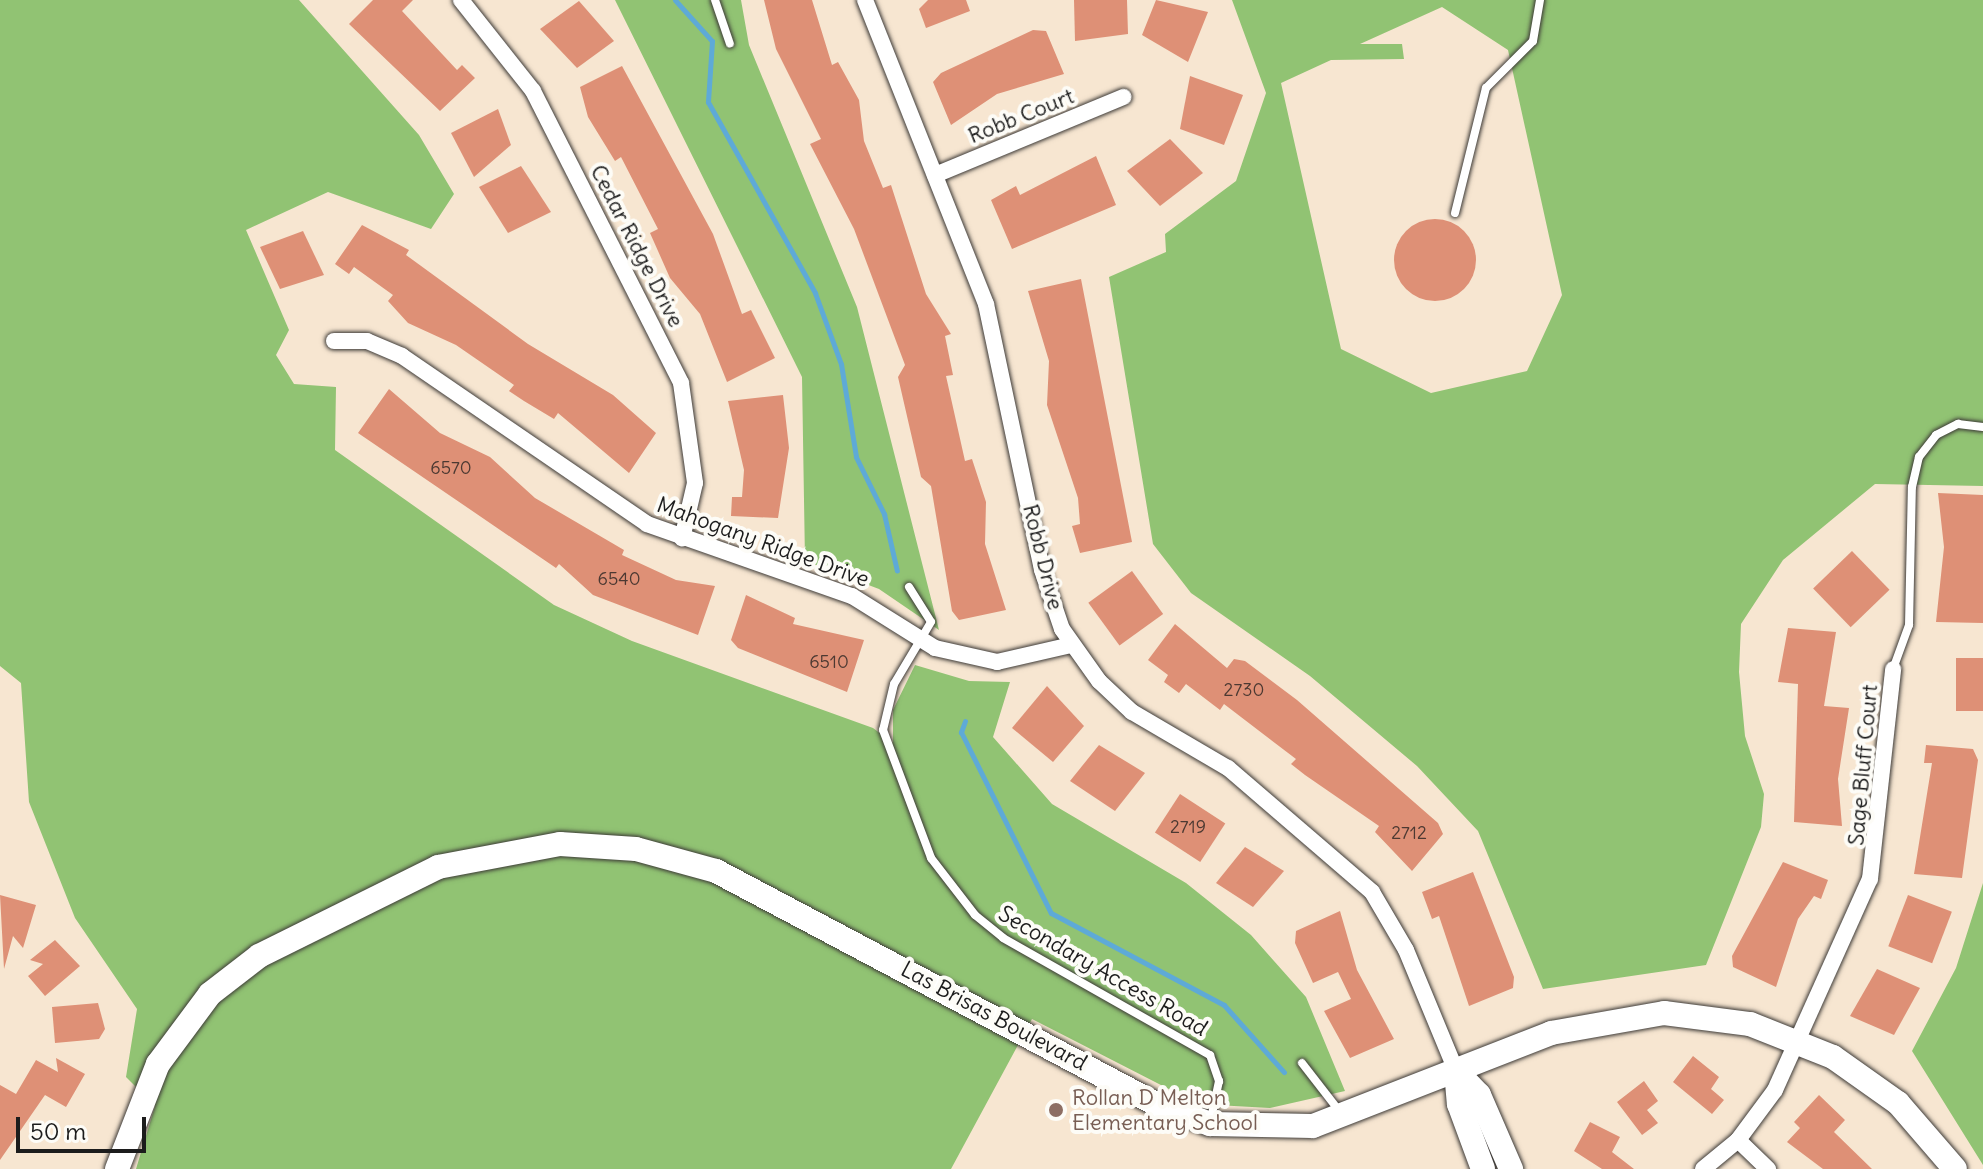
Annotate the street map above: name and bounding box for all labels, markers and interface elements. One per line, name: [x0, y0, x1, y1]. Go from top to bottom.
street label: Robb Court: [964, 83, 1078, 149]
street label: Cedar Ridge Drive: [585, 160, 689, 332]
house number: 6570: [430, 457, 472, 479]
street label: Mahogany Ridge Drive: [653, 491, 873, 593]
street label: Robb Drive: [1017, 502, 1069, 612]
house number: 6540: [598, 568, 640, 590]
house number: 6510: [809, 651, 849, 673]
house number: 2730: [1224, 679, 1264, 701]
street label: Sage Bluff Court: [1843, 683, 1883, 847]
house number: 2719: [1170, 816, 1206, 838]
house number: 2712: [1391, 822, 1427, 844]
street label: Secondary Access Road: [994, 900, 1212, 1042]
street label: Las Brisas Boulevard: [896, 956, 1092, 1076]
place label: Rollan D Melton Elementary School: [1072, 1084, 1258, 1136]
scale bar: [20, 1101, 150, 1151]
marker: Rollan D Melton Elementary School: [1047, 1101, 1065, 1119]
text: 50 m: [30, 1116, 86, 1146]

